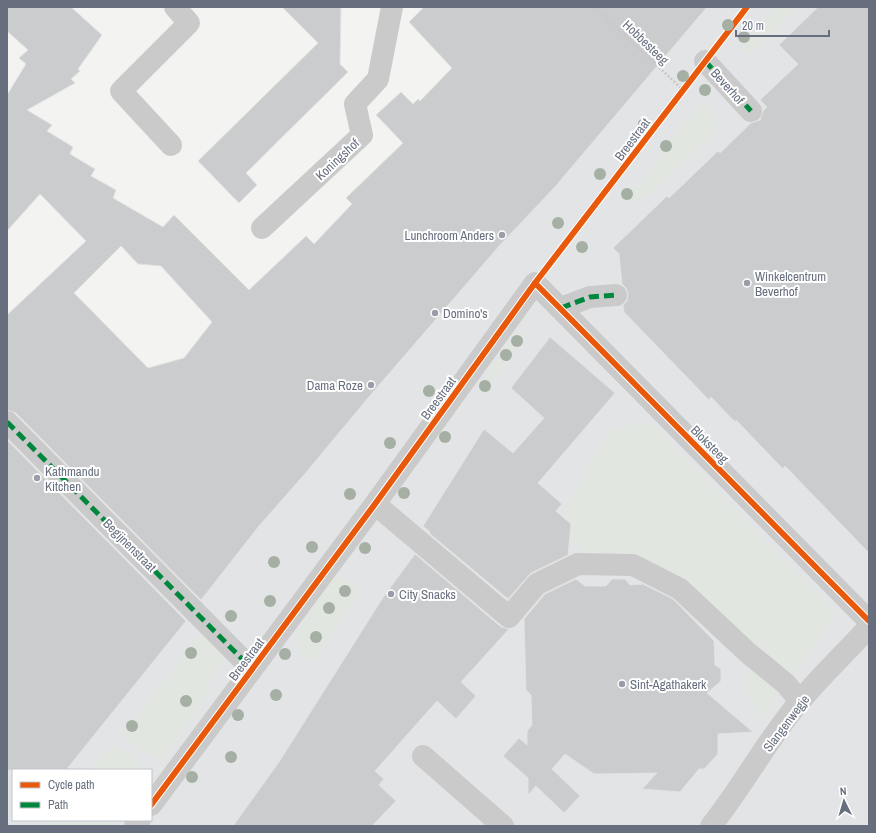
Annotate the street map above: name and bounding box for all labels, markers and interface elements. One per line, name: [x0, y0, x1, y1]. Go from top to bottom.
scale bar: [736, 12, 829, 38]
street label: Hobbesteeg: [619, 16, 672, 68]
text: 20 m: [742, 18, 764, 34]
street label: Beverhof: [707, 65, 748, 108]
street label: Breestraat: [611, 115, 654, 164]
street label: Koningshof: [312, 135, 363, 184]
place label: Lunchroom Anders: [405, 227, 494, 244]
marker: Lunchroom Anders: [497, 230, 507, 240]
place label: Winkelcentrum Beverhof: [755, 268, 826, 300]
marker: Winkelcentrum Beverhof: [742, 278, 752, 288]
place label: Domino's: [443, 305, 488, 322]
marker: Domino's: [430, 308, 440, 318]
street label: Breestraat: [417, 373, 460, 423]
place label: Dama Roze: [307, 377, 363, 394]
marker: Dama Roze: [366, 380, 376, 390]
street label: Bloksteeg: [687, 422, 732, 467]
place label: Kathmandu Kitchen: [45, 463, 100, 495]
marker: Kathmandu Kitchen: [32, 473, 42, 483]
street label: Begijnenstraat: [99, 515, 160, 576]
place label: City Snacks: [399, 586, 456, 603]
marker: City Snacks: [386, 589, 396, 599]
street label: Breestraat: [225, 635, 268, 684]
place label: Sint-Agathakerk: [630, 676, 707, 693]
marker: Sint-Agathakerk: [617, 679, 627, 689]
street label: Slangenwegje: [759, 691, 813, 755]
legend: [12, 769, 152, 821]
text: Cycle path: [48, 777, 95, 793]
north arrow: [824, 781, 864, 821]
text: N: [839, 784, 847, 798]
text: Path: [48, 797, 68, 813]

